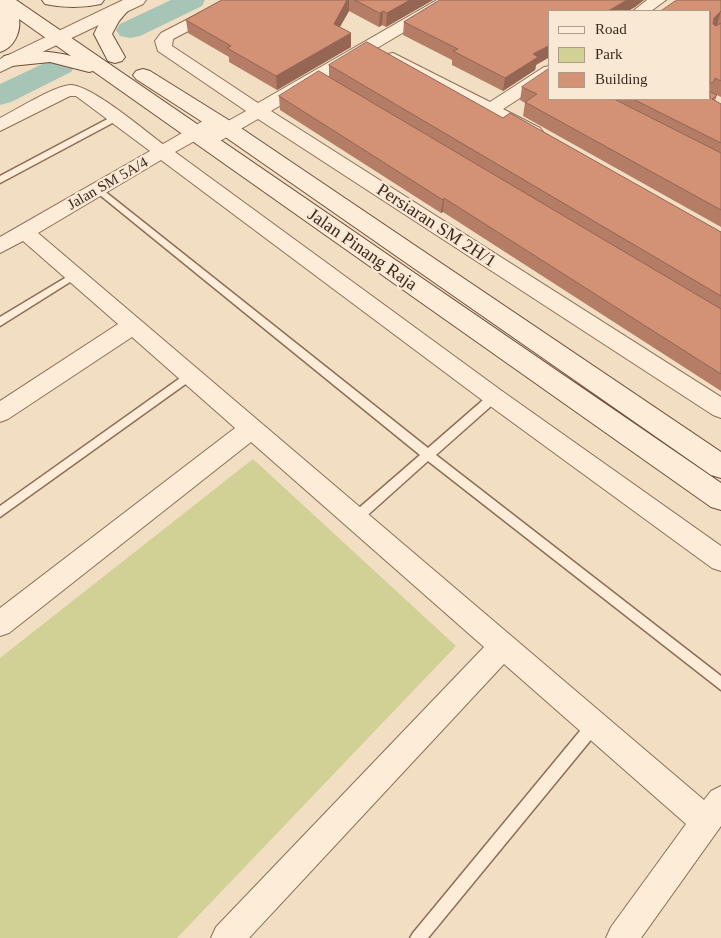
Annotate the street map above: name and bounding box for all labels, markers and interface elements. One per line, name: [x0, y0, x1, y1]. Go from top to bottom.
legend: [548, 10, 711, 100]
text: Road: [595, 21, 627, 37]
text: Park: [595, 46, 623, 62]
text: Building: [595, 71, 648, 87]
street label: Jalan SM 5A/4: [65, 154, 151, 214]
street label: Persiaran SM 2H/1: [372, 179, 500, 273]
street label: Jalan Pinang Raja: [303, 204, 421, 296]

